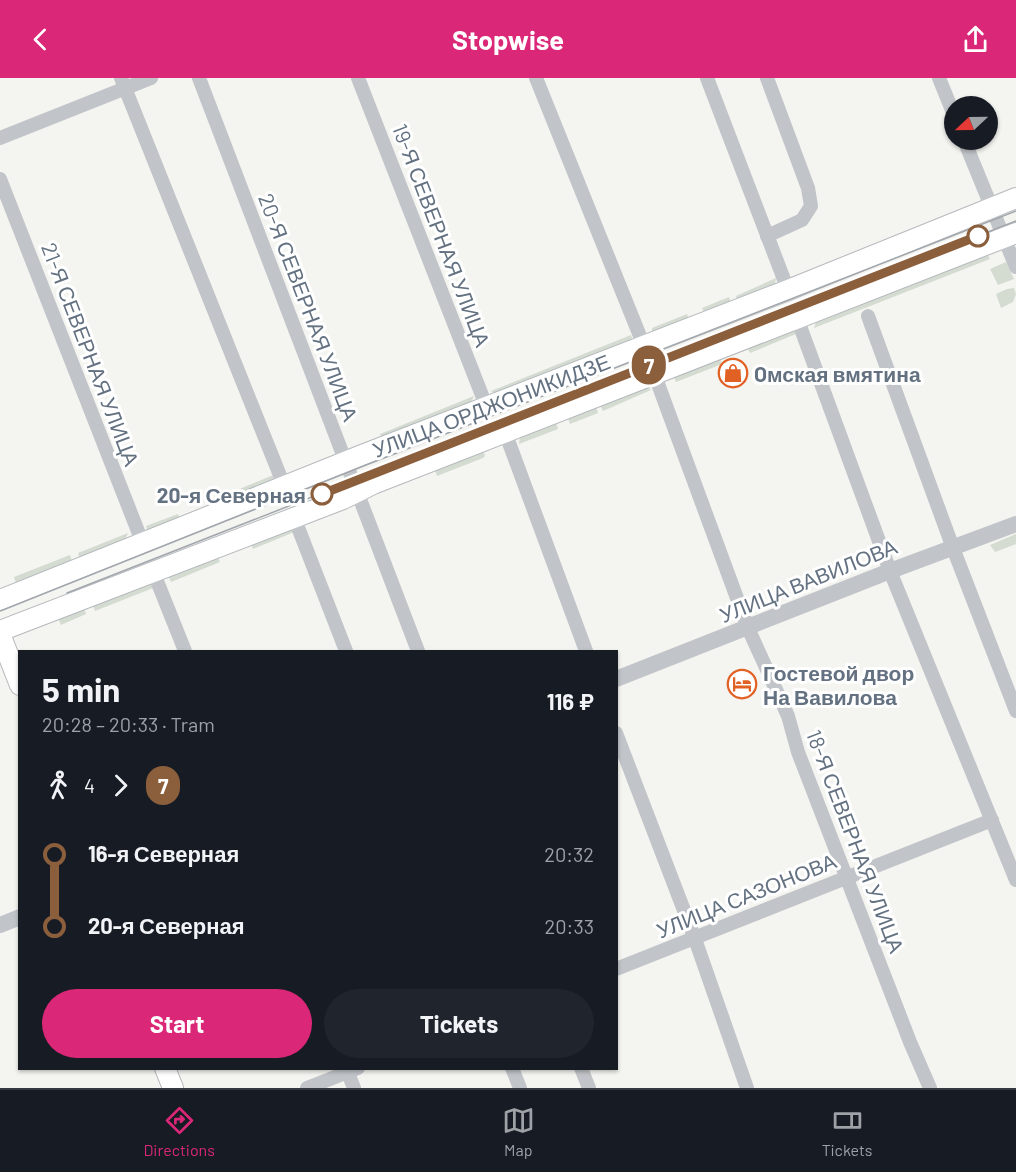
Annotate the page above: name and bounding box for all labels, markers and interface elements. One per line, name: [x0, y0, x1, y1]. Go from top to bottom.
icon: back: [24, 23, 57, 56]
text: Stopwise: [452, 23, 564, 55]
icon: share: [959, 23, 992, 56]
north arrow: [944, 96, 998, 150]
map controls: [944, 96, 998, 150]
street label: 19-Я СЕВЕРНАЯ УЛИЦА: [388, 120, 496, 350]
street label: 20-Я СЕВЕРНАЯ УЛИЦА: [254, 190, 364, 424]
unlabelled marker: [967, 225, 989, 247]
street label: 21-Я СЕВЕРНАЯ УЛИЦА: [37, 239, 145, 469]
line badge: 7: [630, 346, 668, 384]
street label: УЛИЦА ОРДЖОНИКИДЗЕ: [369, 348, 613, 462]
text: 7: [644, 353, 654, 378]
shop icon: Oмская вмятина: [717, 357, 749, 389]
place label: Oмская вмятина: [754, 361, 921, 386]
place label: 20-я Северная: [157, 482, 306, 507]
marker: 20-я Северная: [311, 483, 333, 505]
street label: УЛИЦА ВАВИЛОВА: [716, 533, 900, 627]
place label: Гостевой двор На Вавилова: [763, 660, 914, 709]
hotel icon: Гостевой двор На Вавилова: [726, 668, 758, 700]
text: 5 min: [42, 669, 120, 709]
text: 116 ₽: [547, 688, 594, 714]
text: 20:28 – 20:33 · Tram: [42, 712, 215, 736]
street label: 18-Я СЕВЕРНАЯ УЛИЦА: [802, 726, 910, 956]
icon: walk: [42, 769, 75, 802]
icon: forward: [104, 769, 137, 802]
text: 4: [84, 773, 95, 797]
text: 7: [158, 773, 168, 798]
text: 16-я Северная: [88, 840, 239, 866]
text: 20:32: [544, 842, 594, 866]
street label: УЛИЦА САЗОНОВА: [653, 848, 839, 942]
text: 20-я Северная: [88, 912, 245, 938]
text: 20:33: [545, 914, 594, 938]
button: Start: [42, 989, 312, 1058]
button: Tickets: [324, 989, 594, 1058]
tab: Directions: [143, 1104, 215, 1159]
tab: Map: [502, 1104, 535, 1159]
tab: Tickets: [822, 1104, 873, 1159]

